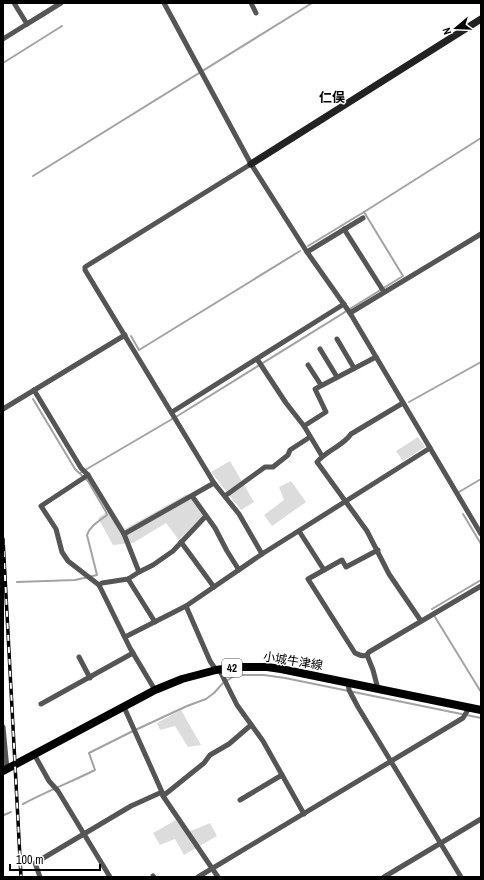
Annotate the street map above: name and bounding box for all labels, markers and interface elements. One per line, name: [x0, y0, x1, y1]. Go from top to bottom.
north arrow: [436, 8, 476, 48]
text: N: [439, 26, 454, 37]
district label: 仁俣: [319, 89, 345, 106]
street label: 小城牛津線: [262, 648, 324, 674]
road number: 42: [222, 659, 242, 677]
scale bar: [10, 846, 100, 872]
text: 100 m: [16, 852, 43, 868]

